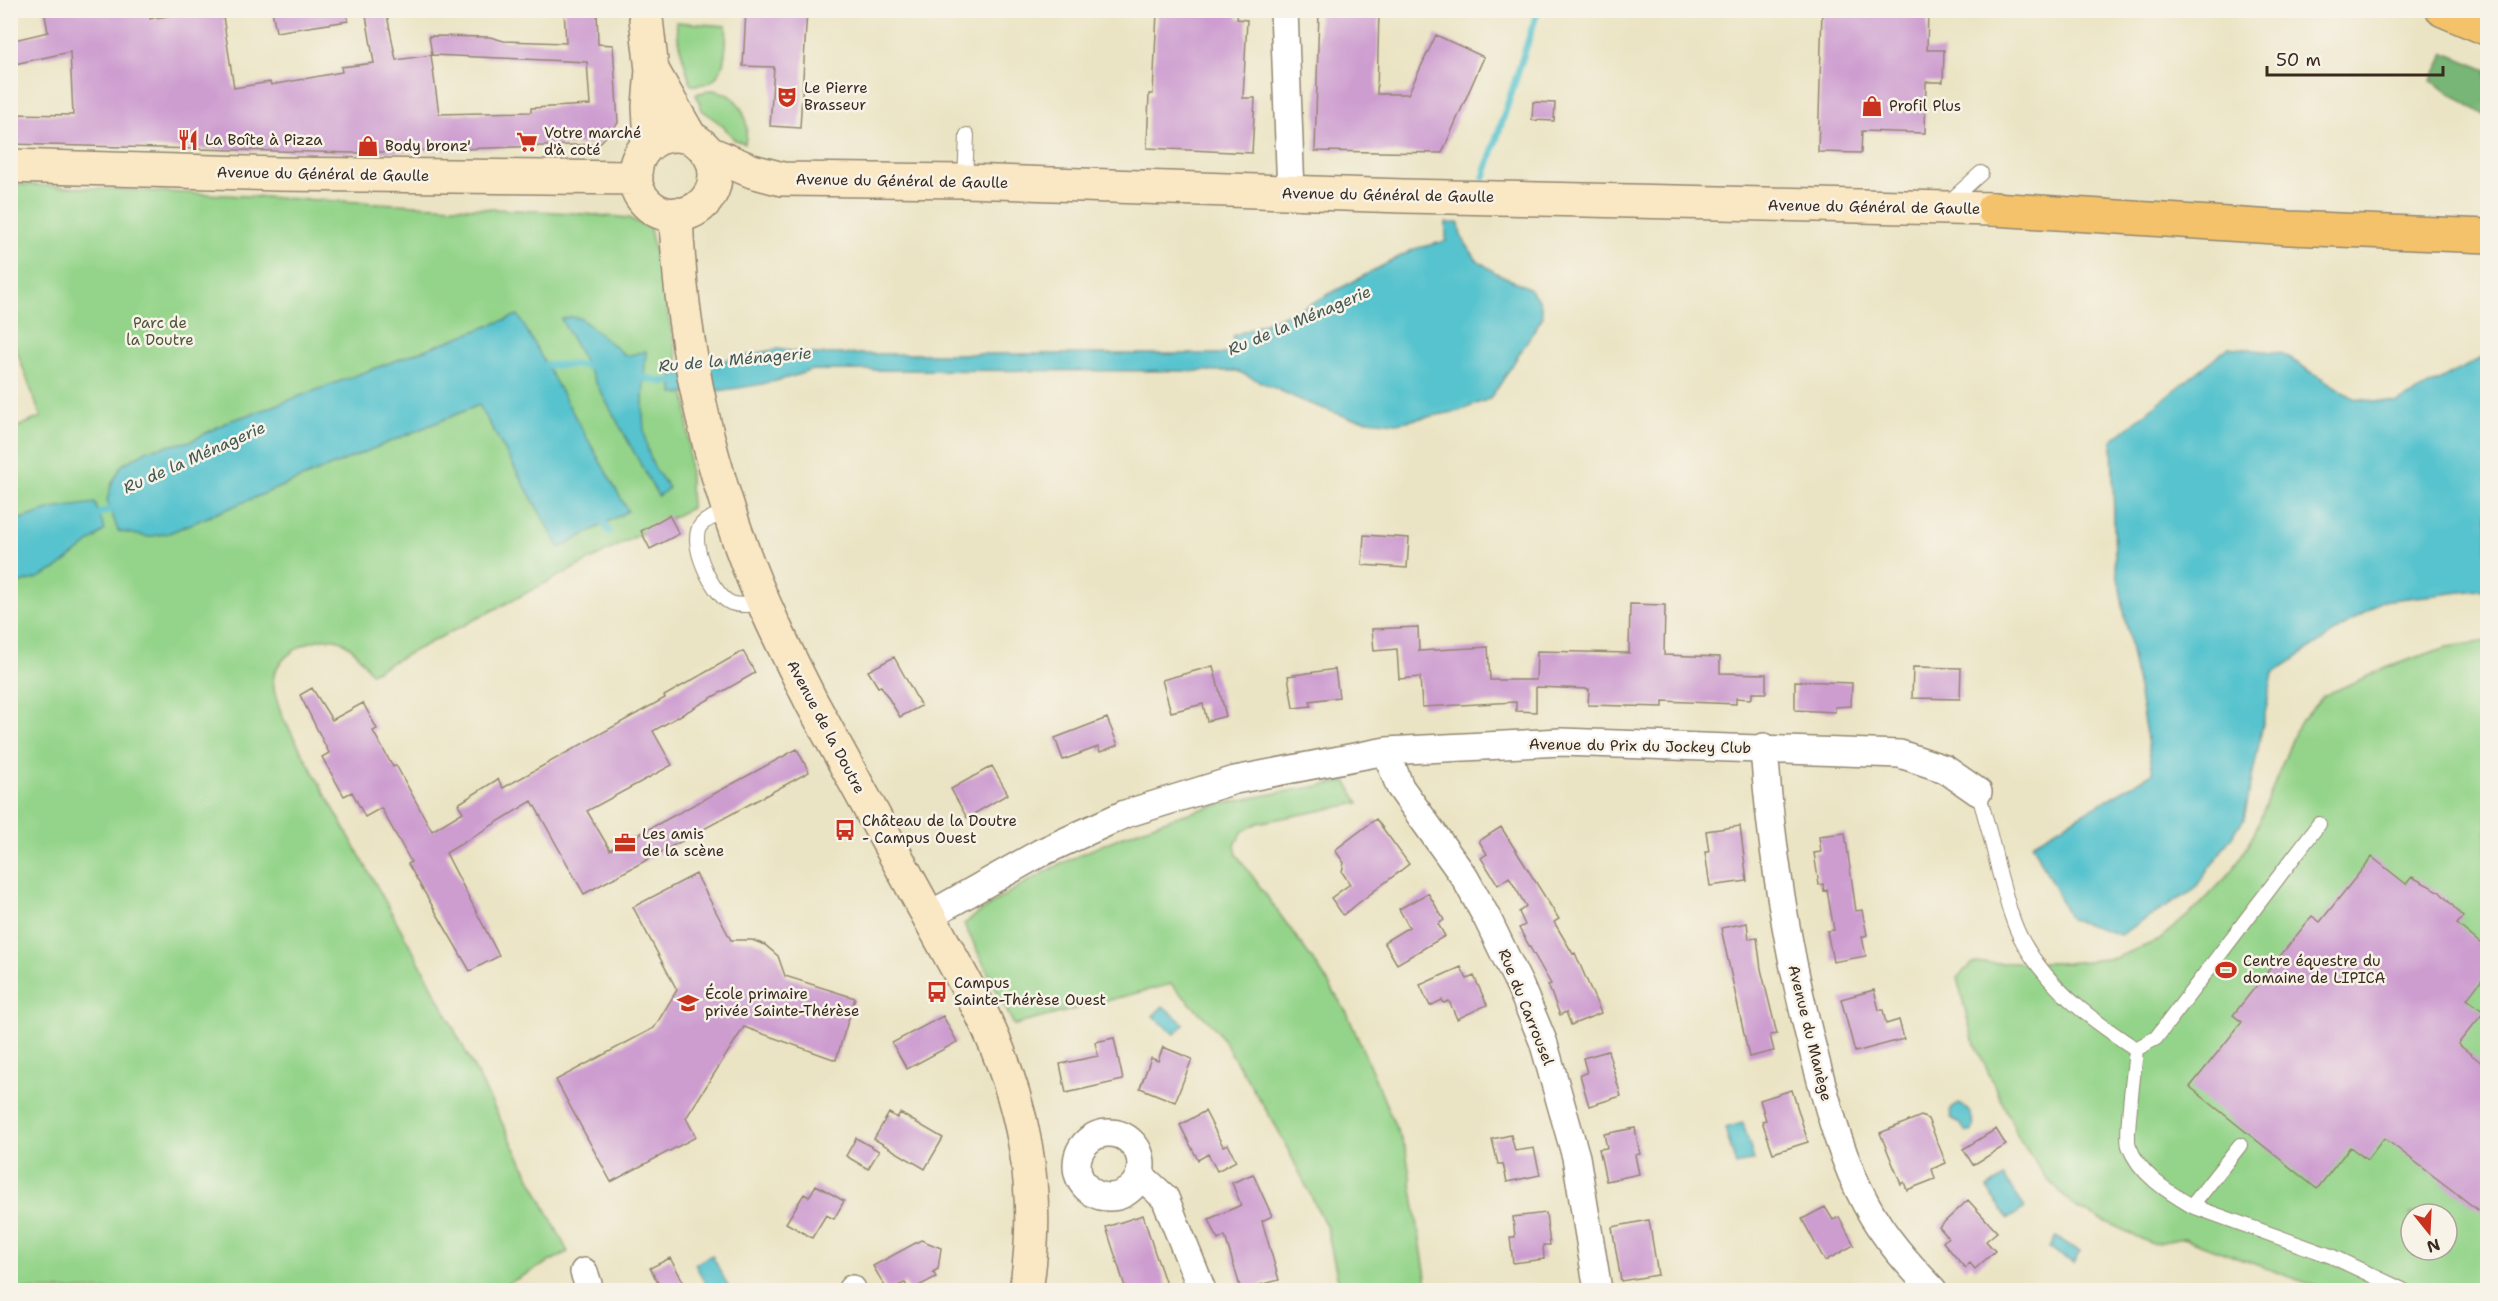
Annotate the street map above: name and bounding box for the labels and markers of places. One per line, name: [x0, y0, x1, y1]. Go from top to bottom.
place label: Le Pierre Brasseur: [804, 78, 868, 115]
theatre icon: Le Pierre Brasseur: [775, 85, 799, 109]
shop icon: Profil Plus: [1860, 94, 1884, 118]
place label: Profil Plus: [1889, 96, 1961, 116]
place label: Votre marché d'à coté: [544, 123, 641, 160]
restaurant icon: La Boîte à Pizza: [176, 128, 200, 152]
place label: La Boîte à Pizza: [205, 130, 323, 150]
supermarket icon: Votre marché d'à coté: [515, 130, 539, 154]
shop icon: Body bronz': [356, 134, 380, 158]
place label: Body bronz': [385, 136, 471, 156]
place label: Château de la Doutre - Campus Ouest: [862, 811, 1017, 848]
bus stop icon: Château de la Doutre - Campus Ouest: [833, 818, 857, 842]
place label: Les amis de la scène: [642, 824, 724, 861]
office icon: Les amis de la scène: [613, 831, 637, 855]
place label: Centre équestre du domaine de LIPICA: [2243, 951, 2386, 988]
sports icon: Centre équestre du domaine de LIPICA: [2214, 958, 2238, 982]
place label: Campus Sainte-Thérèse Ouest: [954, 973, 1106, 1010]
bus stop icon: Campus Sainte-Thérèse Ouest: [925, 980, 949, 1004]
place label: École primaire privée Sainte-Thérèse: [705, 983, 859, 1021]
school or university icon: École primaire privée Sainte-Thérèse: [676, 991, 700, 1015]

